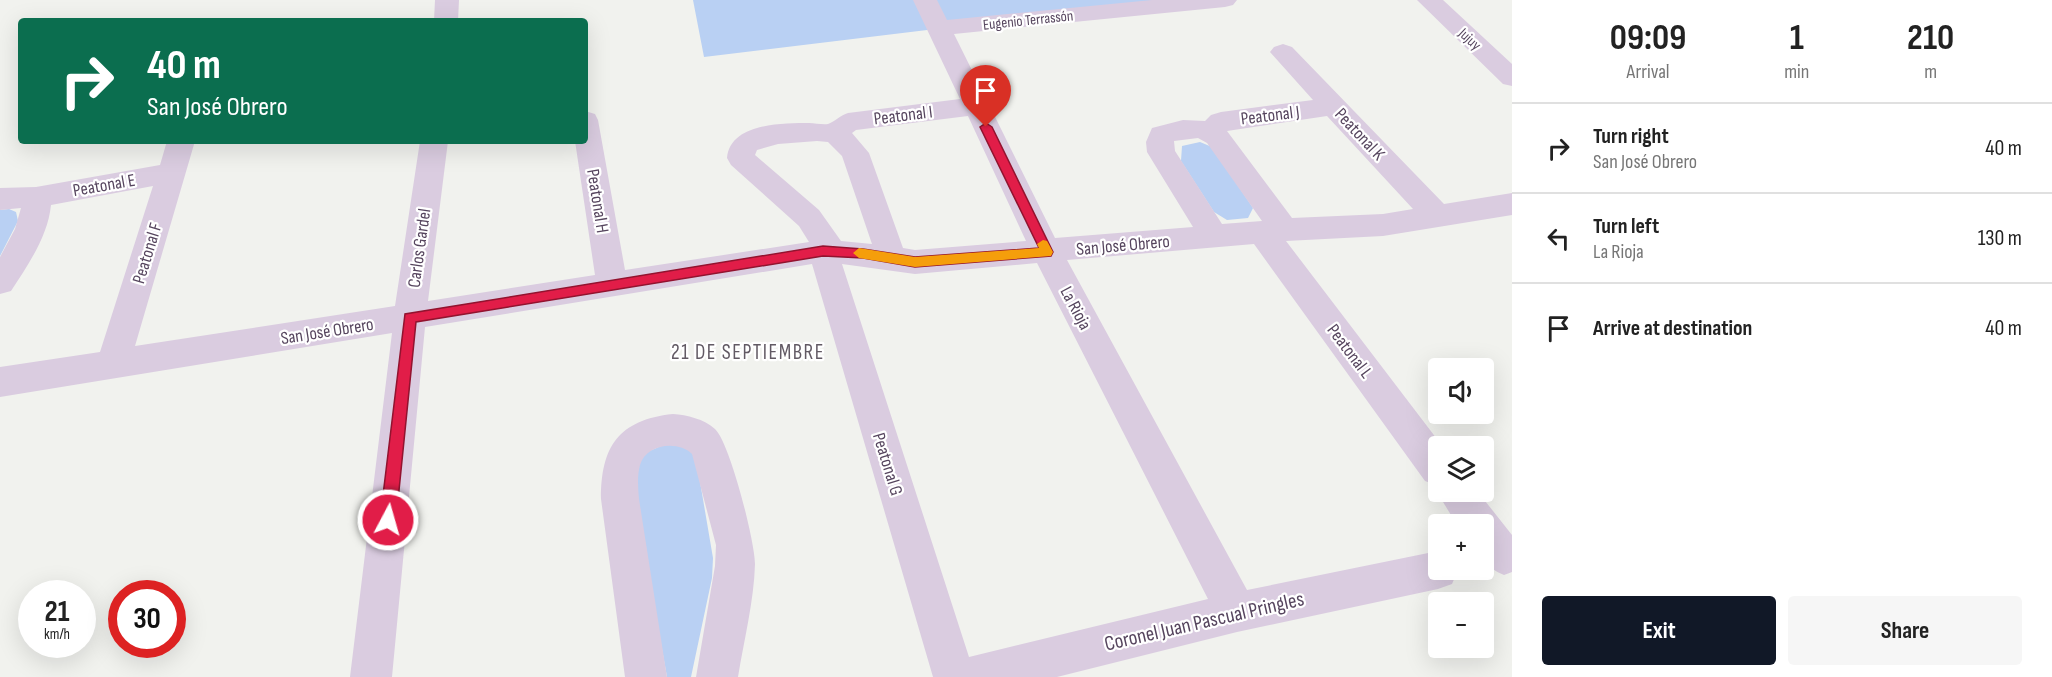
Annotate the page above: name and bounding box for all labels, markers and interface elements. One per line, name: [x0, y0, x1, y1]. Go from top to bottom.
street label: Eugenio Terrassón: [982, 6, 1074, 35]
text: 09:09: [1610, 17, 1686, 60]
text: 1: [1790, 17, 1804, 60]
text: 210: [1907, 17, 1954, 60]
street label: Jujuy: [1454, 24, 1485, 55]
text: 40 m: [147, 40, 221, 91]
icon: right: [48, 42, 126, 120]
text: Arrival: [1627, 60, 1670, 84]
text: min: [1784, 60, 1809, 84]
text: m: [1924, 60, 1937, 84]
pin: [960, 65, 1011, 127]
icon: arrive: [969, 74, 1002, 107]
text: San José Obrero: [147, 91, 288, 123]
street label: Peatonal I: [872, 101, 934, 130]
street label: Peatonal J: [1239, 101, 1301, 130]
street label: Peatonal K: [1330, 104, 1390, 165]
text: Turn right: [1593, 123, 1669, 150]
icon: right: [1542, 132, 1575, 165]
text: 40 m: [1985, 135, 2022, 162]
text: San José Obrero: [1593, 150, 1697, 174]
street label: Peatonal H: [582, 168, 613, 235]
street label: Peatonal E: [71, 170, 137, 201]
street label: Carlos Gardel: [404, 207, 435, 289]
text: Turn left: [1593, 213, 1659, 240]
street label: Peatonal F: [128, 220, 167, 286]
icon: left: [1542, 222, 1575, 255]
text: 130 m: [1978, 225, 2022, 252]
street label: San José Obrero: [1075, 231, 1171, 260]
text: La Rioja: [1593, 240, 1644, 264]
street label: La Rioja: [1056, 283, 1096, 333]
icon: arrive: [1542, 312, 1575, 345]
street label: San José Obrero: [279, 314, 375, 349]
text: Arrive at destination: [1593, 315, 1752, 342]
text: 40 m: [1985, 315, 2022, 342]
street label: Peatonal L: [1323, 320, 1377, 383]
district label: 21 DE SEPTIEMBRE: [671, 340, 825, 365]
map controls: [1428, 358, 1494, 658]
button: sound: [1428, 358, 1494, 424]
street label: Peatonal G: [868, 430, 907, 498]
button: layers: [1428, 436, 1494, 502]
position arrow: [356, 488, 420, 552]
button: +: [1428, 514, 1494, 580]
speed limit sign: 30: [108, 580, 186, 658]
street label: Coronel Juan Pascual Pringles: [1102, 586, 1306, 657]
button: −: [1428, 592, 1494, 658]
text: 21: [45, 594, 69, 630]
button: Exit: [1542, 596, 1776, 665]
button: Share: [1788, 596, 2022, 665]
text: km/h: [44, 625, 70, 644]

